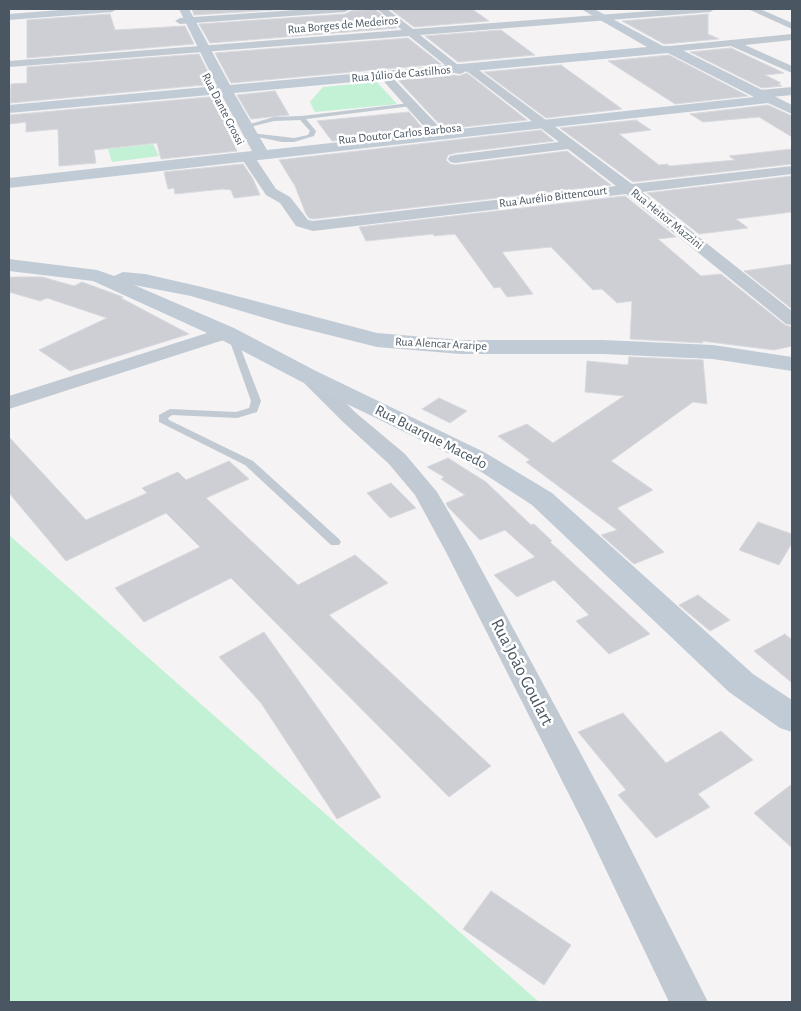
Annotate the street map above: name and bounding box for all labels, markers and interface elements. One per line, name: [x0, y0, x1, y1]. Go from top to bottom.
street label: Rua Borges de Medeiros: [287, 13, 399, 37]
street label: Rua Júlio de Castilhos: [351, 62, 451, 86]
street label: Rua Dante Grossi: [199, 70, 247, 148]
street label: Rua Doutor Carlos Barbosa: [338, 120, 462, 148]
street label: Rua Aurélio Bittencourt: [498, 183, 608, 211]
street label: Rua Heitor Mazzini: [628, 186, 706, 252]
street label: Rua Alencar Araripe: [395, 334, 487, 354]
street label: Rua Buarque Macedo: [372, 401, 490, 473]
street label: Rua João Goulart: [486, 615, 558, 729]

